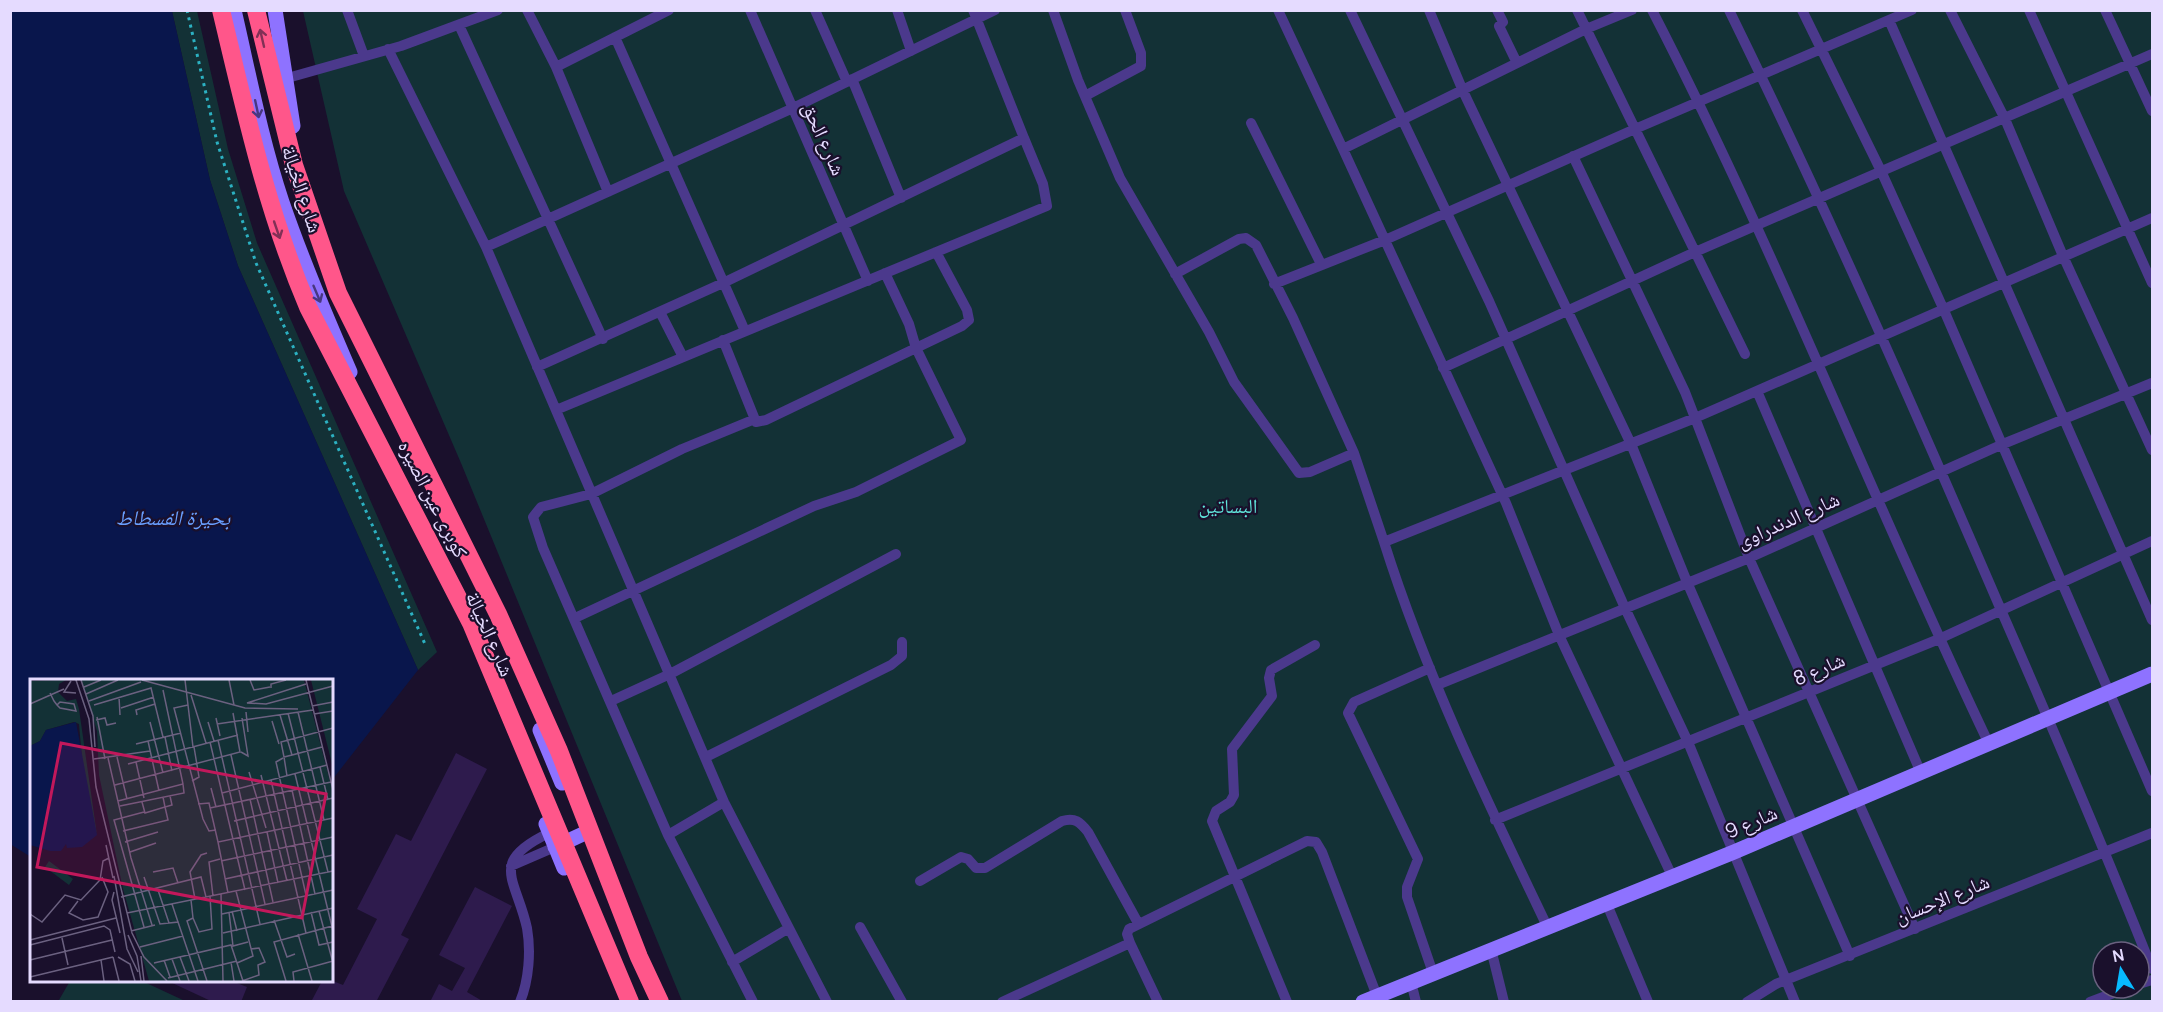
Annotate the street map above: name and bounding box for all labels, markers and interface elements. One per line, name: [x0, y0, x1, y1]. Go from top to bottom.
one-way arrow: [256, 28, 268, 47]
street label: شارع الحق: [796, 98, 852, 180]
one-way arrow: [251, 99, 263, 118]
street label: شارع الخيالة: [276, 142, 329, 236]
one-way arrow: [273, 220, 284, 239]
one-way arrow: [312, 284, 323, 302]
street label: كوبرى عين الصيره: [392, 435, 475, 562]
street label: شارع الدندراوى: [1732, 485, 1843, 554]
park label: البساتين: [1199, 492, 1257, 519]
water label: بحيرة الفسطاط: [116, 503, 231, 531]
street label: شارع الخيالة: [460, 587, 521, 680]
street label: شارع 8: [1789, 646, 1849, 691]
inset map: [30, 679, 333, 982]
street label: شارع 9: [1720, 798, 1781, 845]
street label: شارع الإحسان: [1890, 867, 1993, 930]
north arrow: [2091, 940, 2151, 1000]
text: N: [2110, 943, 2126, 967]

